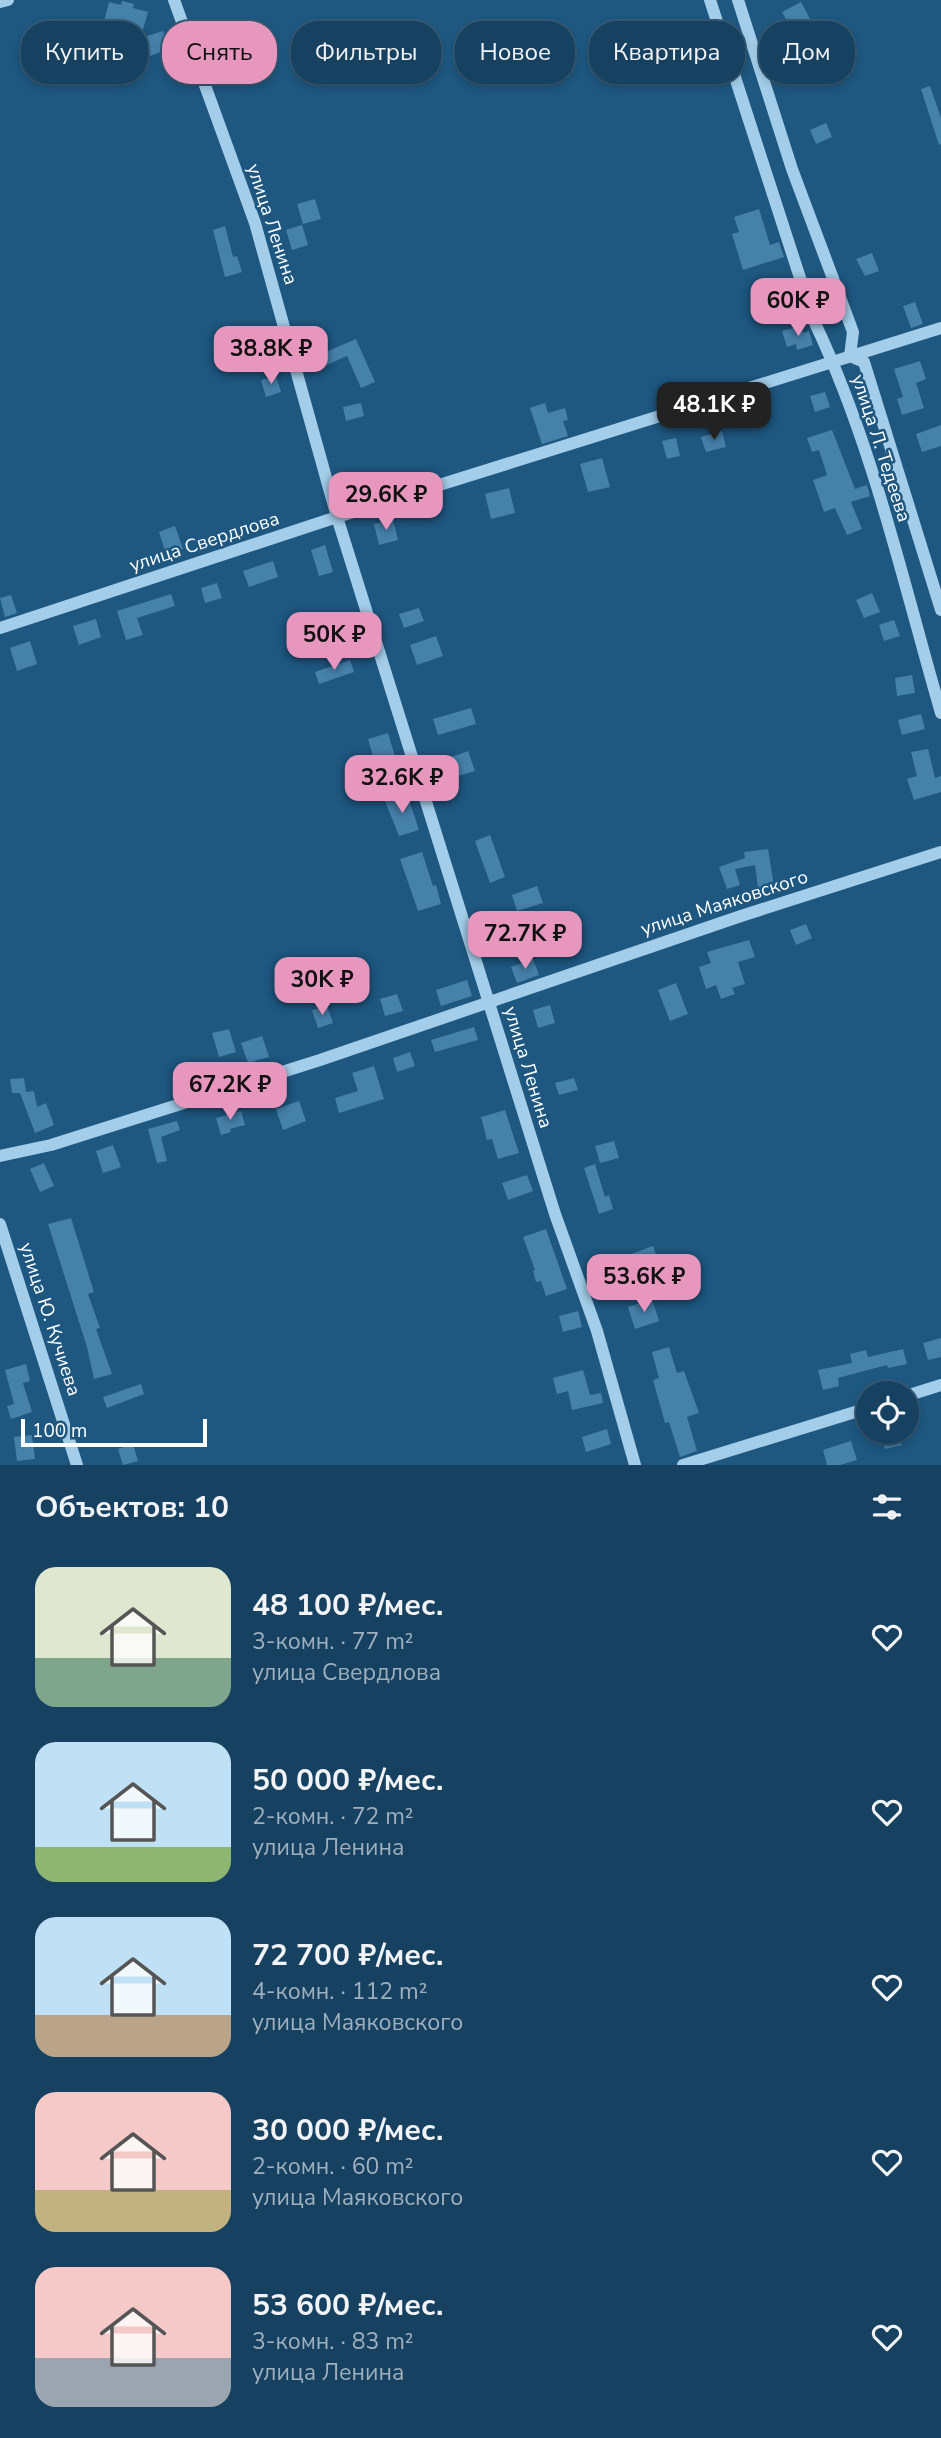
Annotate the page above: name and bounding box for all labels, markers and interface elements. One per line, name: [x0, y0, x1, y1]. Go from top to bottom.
chip: Купить: [21, 21, 148, 84]
chip: Снять: [162, 21, 277, 84]
chip: Фильтры: [291, 21, 441, 84]
chip: Новое: [455, 21, 575, 84]
chip: Квартира: [589, 21, 745, 84]
chip: Дом: [759, 21, 855, 84]
street label: улица Ленина: [240, 160, 304, 288]
pin: 60K ₽: [749, 278, 847, 338]
text: 60K ₽: [767, 285, 829, 316]
pin: 38.8K ₽: [206, 326, 336, 386]
text: 38.8K ₽: [230, 333, 312, 364]
street label: улица Л. Тедеева: [845, 371, 917, 526]
pin: 48.1K ₽: [649, 382, 779, 442]
text: 48.1K ₽: [673, 389, 755, 420]
pin: 29.6K ₽: [321, 472, 451, 532]
text: 29.6K ₽: [345, 479, 427, 510]
street label: улица Свердлова: [126, 505, 283, 578]
pin: 50K ₽: [285, 612, 383, 672]
text: 50K ₽: [303, 619, 365, 650]
pin: 32.6K ₽: [337, 756, 467, 815]
text: 32.6K ₽: [361, 762, 443, 793]
street label: улица Маяковского: [637, 864, 811, 942]
pin: 72.7K ₽: [460, 912, 590, 971]
text: 72.7K ₽: [484, 918, 566, 949]
pin: 30K ₽: [273, 958, 371, 1017]
text: 30K ₽: [291, 964, 353, 995]
street label: улица Ленина: [497, 1003, 559, 1131]
pin: 67.2K ₽: [165, 1062, 295, 1122]
text: 67.2K ₽: [189, 1069, 271, 1100]
street label: улица Ю. Кучиева: [13, 1239, 87, 1399]
pin: 53.6K ₽: [579, 1254, 709, 1314]
text: 53.6K ₽: [603, 1261, 685, 1292]
map controls: [856, 1381, 919, 1444]
button: locate: [856, 1381, 919, 1444]
scale bar: [21, 1416, 206, 1448]
text: 100 m: [32, 1418, 87, 1444]
text: Объектов: 10: [35, 1487, 229, 1528]
icon: filters: [868, 1488, 906, 1526]
text: 48 100 ₽/мес.: [252, 1585, 443, 1626]
icon: home: [91, 1595, 175, 1679]
icon: heart: [868, 1618, 906, 1656]
text: 3-комн. · 77 m²: [252, 1626, 414, 1657]
text: улица Свердлова: [252, 1657, 441, 1688]
text: 50 000 ₽/мес.: [252, 1760, 443, 1801]
icon: home: [91, 1770, 175, 1854]
icon: heart: [868, 1793, 906, 1831]
text: 2-комн. · 72 m²: [252, 1801, 414, 1832]
text: улица Ленина: [252, 1832, 404, 1863]
text: 72 700 ₽/мес.: [252, 1935, 443, 1976]
icon: home: [91, 1945, 175, 2029]
icon: heart: [868, 1968, 906, 2006]
text: 4-комн. · 112 m²: [252, 1976, 427, 2007]
text: улица Маяковского: [252, 2007, 463, 2038]
text: 30 000 ₽/мес.: [252, 2110, 443, 2151]
icon: home: [91, 2120, 175, 2204]
icon: heart: [868, 2143, 906, 2181]
text: 2-комн. · 60 m²: [252, 2151, 414, 2182]
text: улица Маяковского: [252, 2182, 463, 2213]
text: 53 600 ₽/мес.: [252, 2285, 443, 2326]
icon: home: [91, 2295, 175, 2379]
icon: heart: [868, 2318, 906, 2356]
text: 3-комн. · 83 m²: [252, 2326, 414, 2357]
text: улица Ленина: [252, 2357, 404, 2388]

